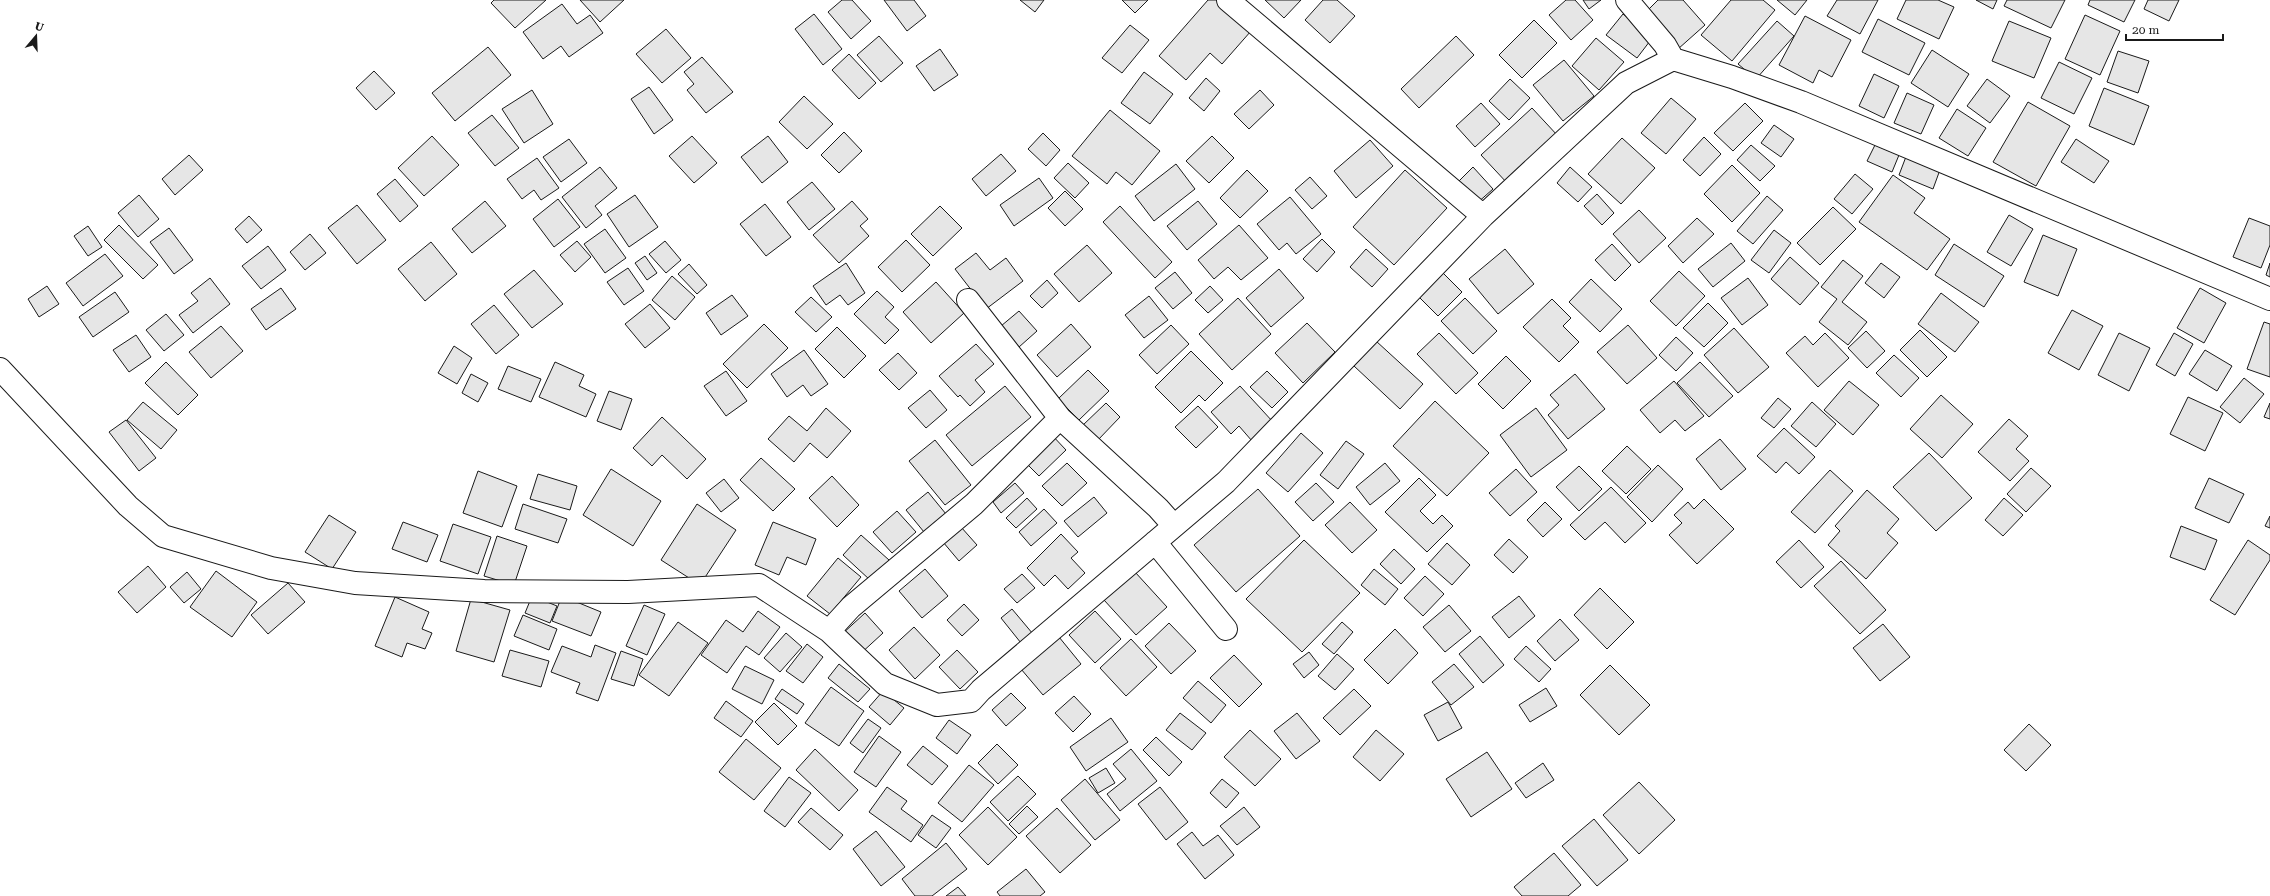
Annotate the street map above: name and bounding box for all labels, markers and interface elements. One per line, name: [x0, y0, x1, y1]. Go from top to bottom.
north arrow: [16, 16, 56, 56]
scale bar: [2126, 16, 2223, 42]
text: U: [33, 19, 46, 35]
text: 20 m: [2132, 23, 2159, 37]

